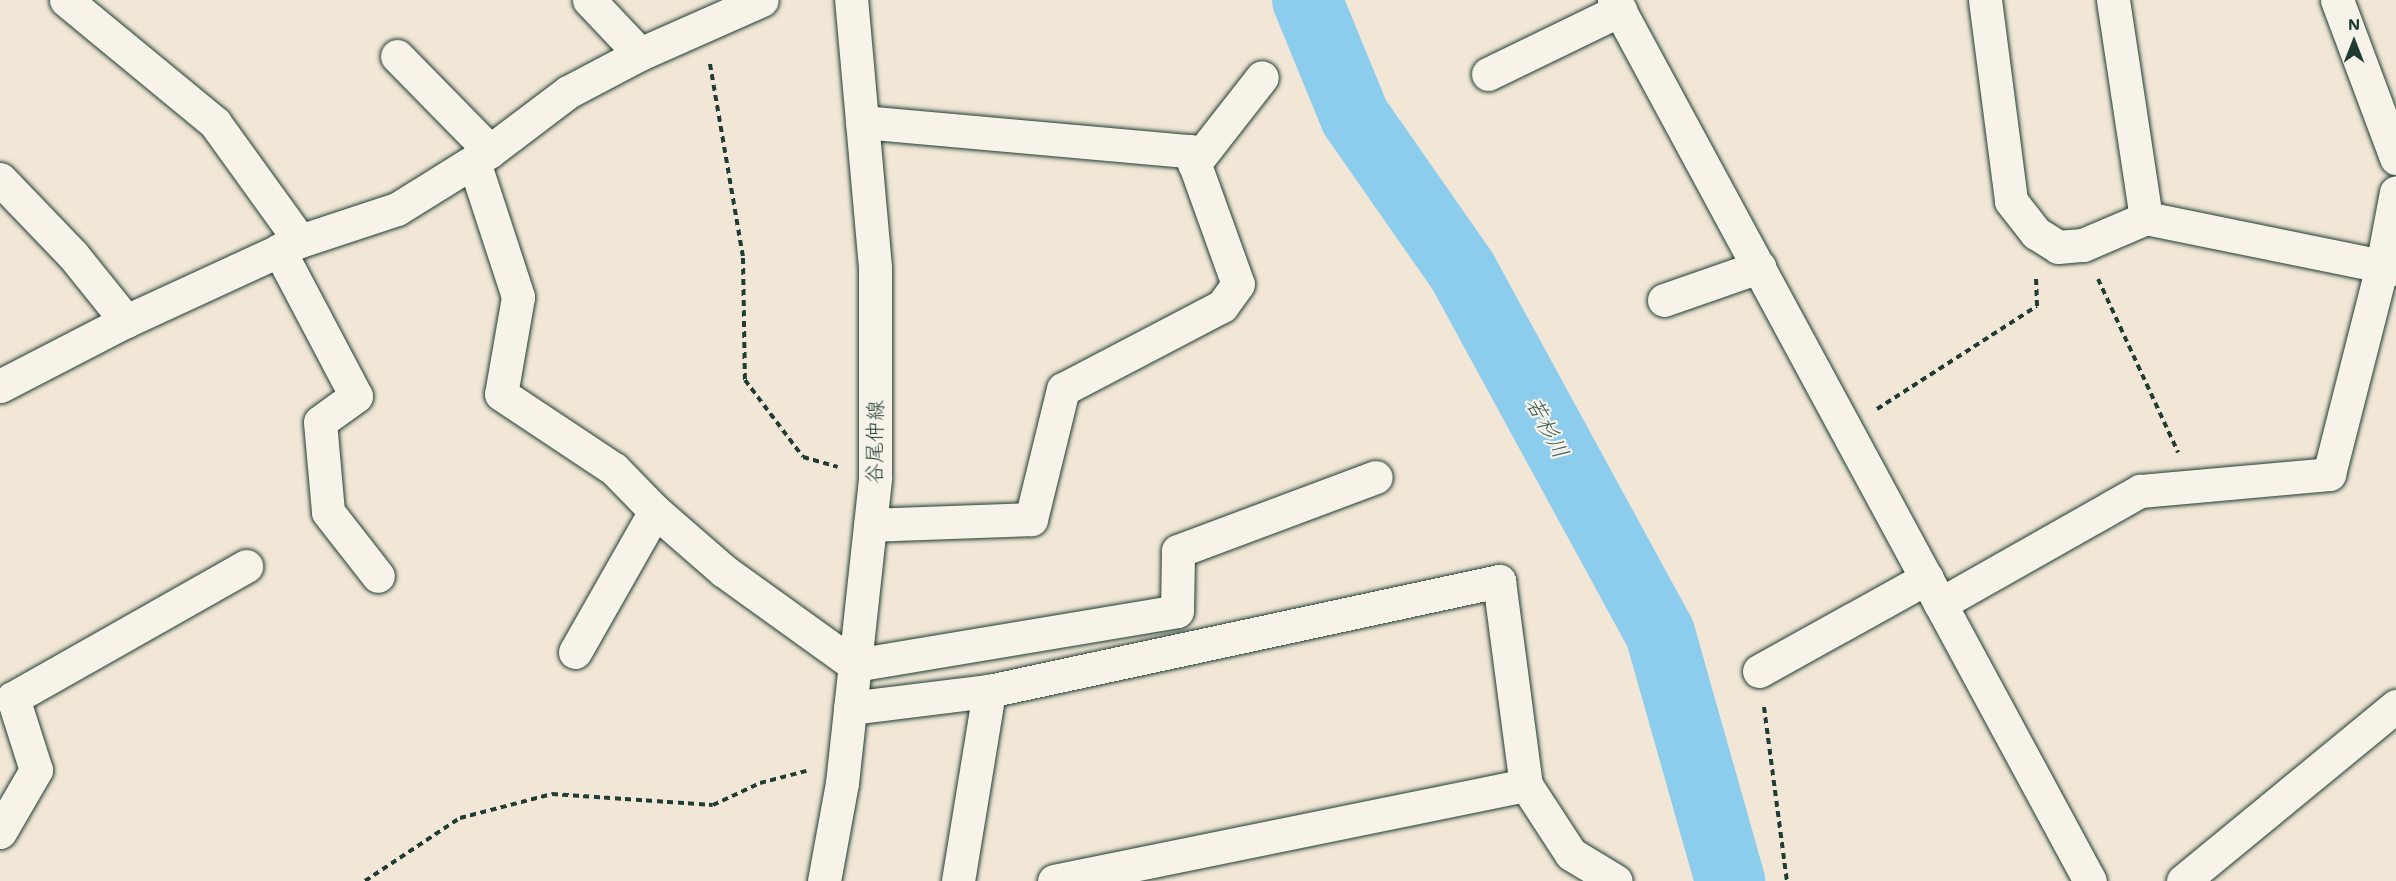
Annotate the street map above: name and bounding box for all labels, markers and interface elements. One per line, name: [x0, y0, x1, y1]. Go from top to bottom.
north arrow: [2324, 12, 2384, 72]
text: N: [2348, 13, 2360, 34]
water label: 若杉川: [1521, 392, 1575, 462]
street label: 谷尾仲線: [861, 400, 887, 484]

